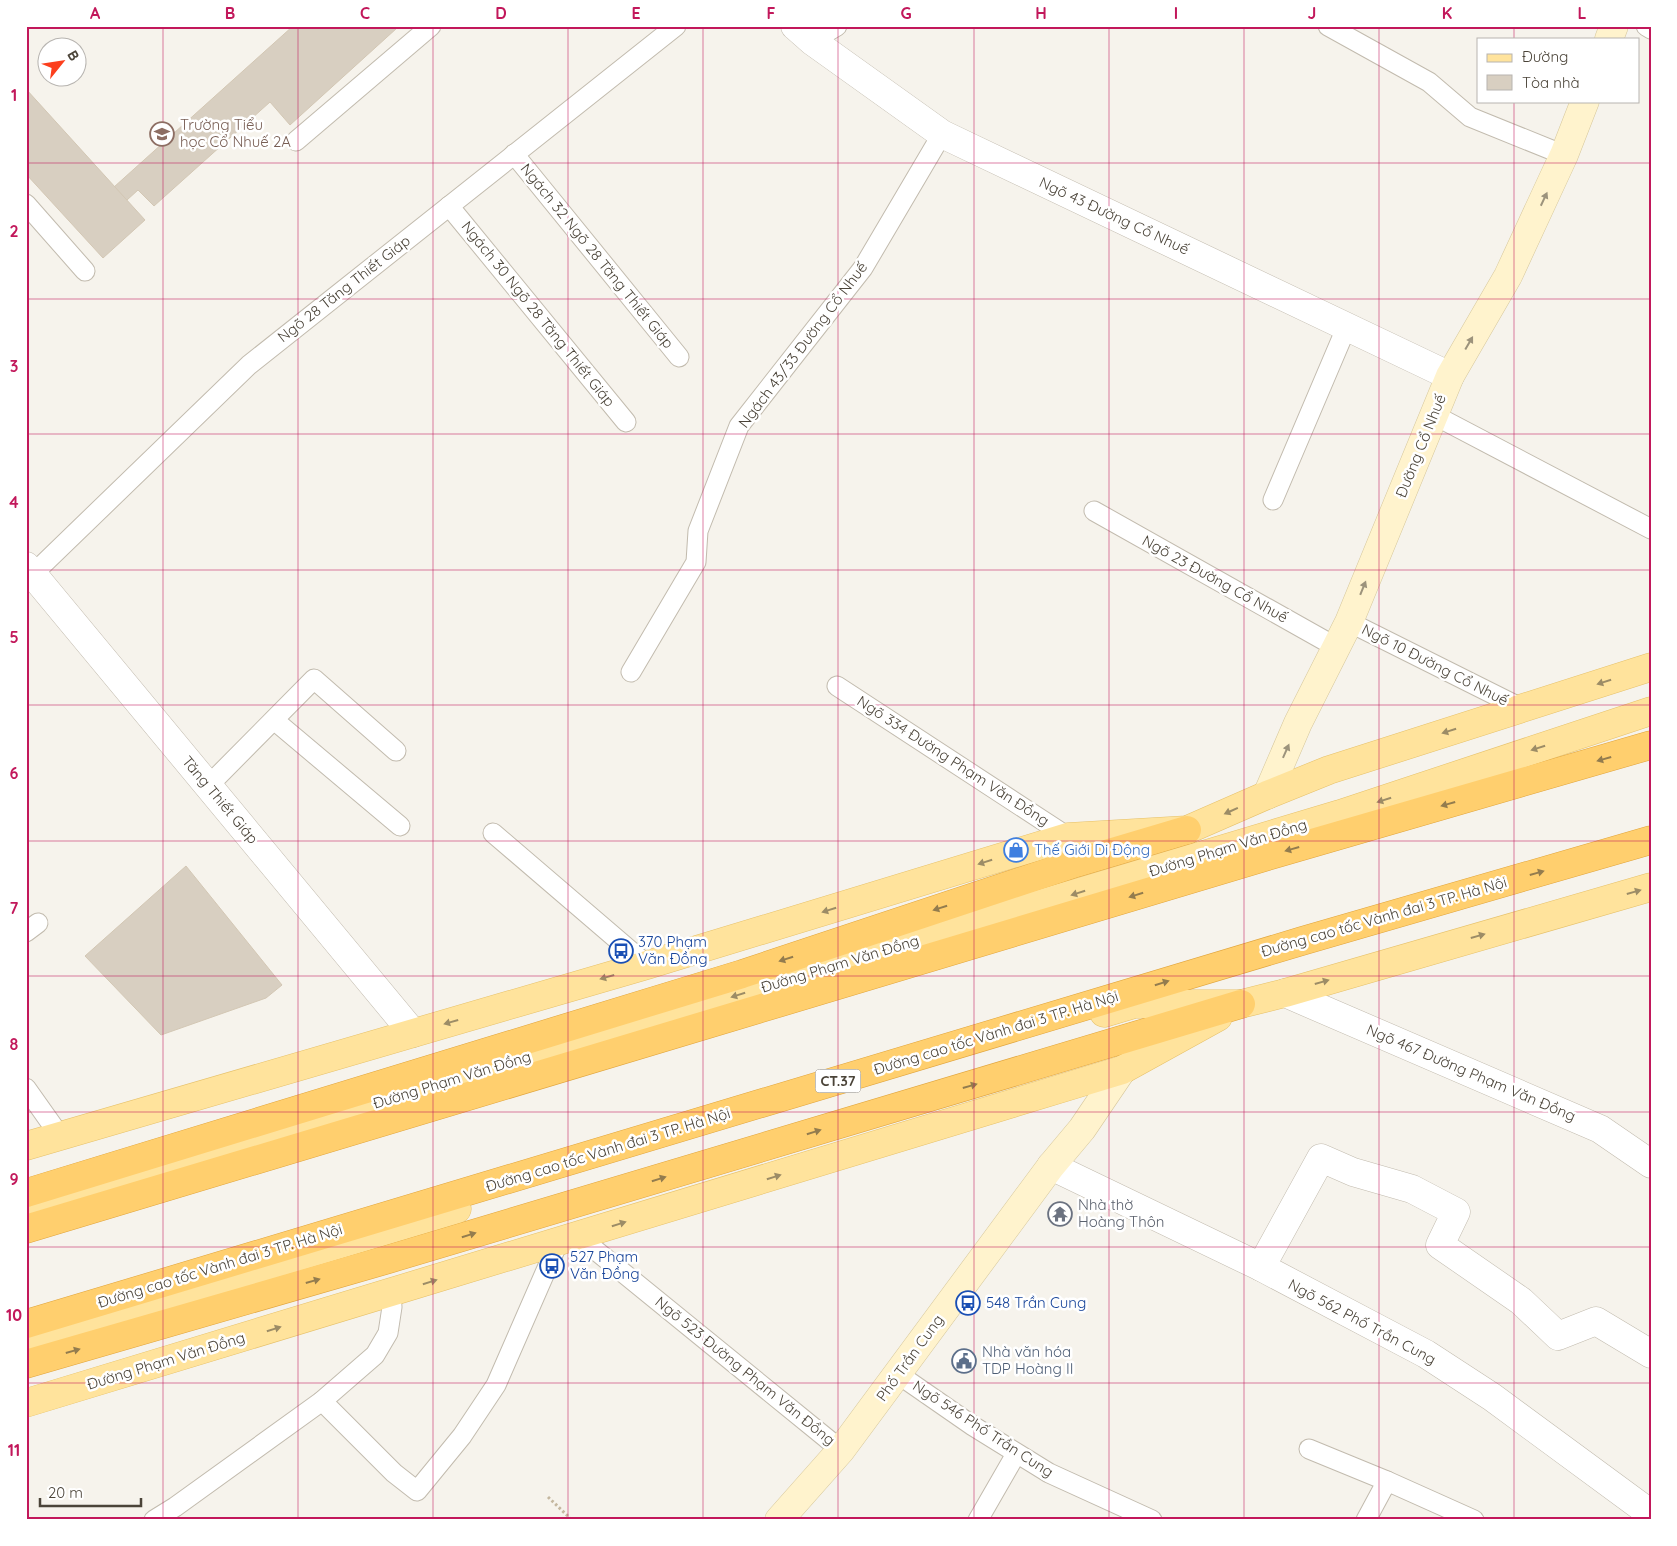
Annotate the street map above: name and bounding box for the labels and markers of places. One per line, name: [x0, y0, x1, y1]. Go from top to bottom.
place label: Trường Tiểu học Cổ Nhuế 2A: [180, 115, 291, 151]
school or university icon: Trường Tiểu học Cổ Nhuế 2A: [149, 121, 175, 147]
shop icon: Thế Giới Di Động: [1003, 837, 1029, 863]
place label: Thế Giới Di Động: [1034, 840, 1150, 859]
place label: 370 Phạm Văn Đồng: [638, 932, 708, 968]
bus stop icon: 370 Phạm Văn Đồng: [608, 938, 634, 964]
place label: Nhà thờ Hoàng Thôn: [1078, 1195, 1164, 1231]
temple icon: Nhà thờ Hoàng Thôn: [1047, 1201, 1073, 1227]
place label: 527 Phạm Văn Đồng: [570, 1247, 640, 1283]
bus stop icon: 527 Phạm Văn Đồng: [539, 1253, 565, 1279]
bus stop icon: 548 Trần Cung: [955, 1290, 981, 1316]
place label: 548 Trần Cung: [986, 1293, 1086, 1312]
place label: Nhà văn hóa TDP Hoàng II: [982, 1342, 1073, 1378]
public building icon: Nhà văn hóa TDP Hoàng II: [951, 1348, 977, 1374]

